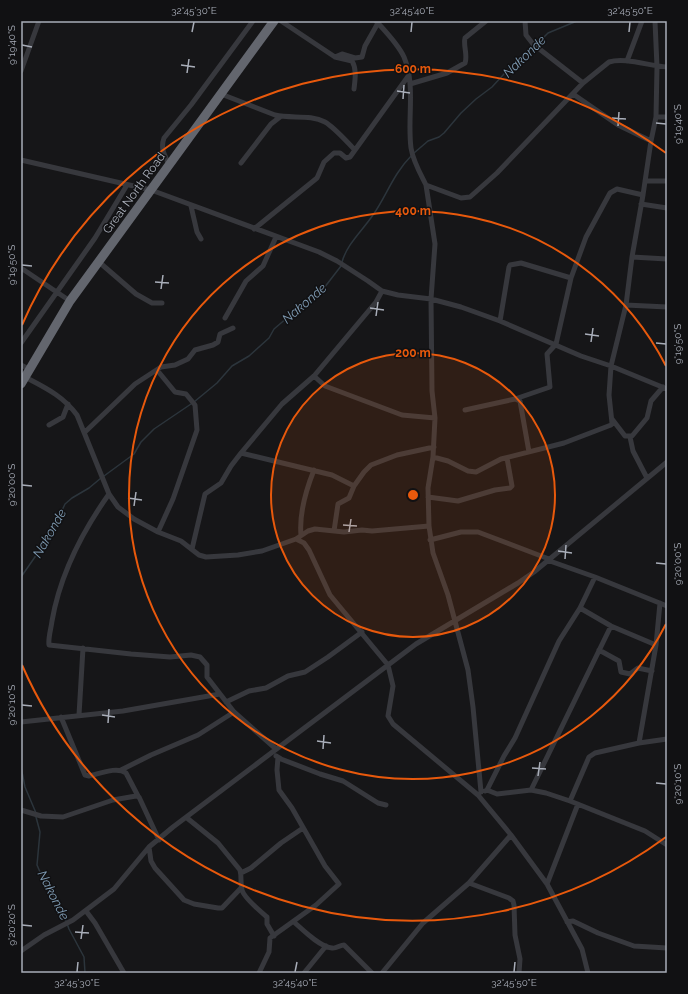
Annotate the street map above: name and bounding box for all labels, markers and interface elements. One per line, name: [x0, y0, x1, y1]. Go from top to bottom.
text: 32°45'30"E: [171, 5, 217, 16]
text: 32°45'40"E: [390, 5, 434, 16]
text: 32°45'50"E: [607, 5, 653, 16]
text: 9°19'40"S: [6, 25, 17, 65]
water label: Nakonde: [500, 32, 549, 80]
text: 600 m: [395, 62, 431, 76]
text: 9°19'40"S: [672, 104, 683, 144]
street label: Great North Road: [100, 150, 168, 236]
text: 400 m: [395, 204, 431, 218]
text: 9°19'50"S: [6, 245, 17, 285]
water label: Nakonde: [279, 280, 330, 327]
text: 9°19'50"S: [672, 324, 683, 364]
text: 200 m: [395, 346, 431, 360]
text: 9°20'00"S: [6, 464, 17, 506]
centre of rings: [406, 488, 420, 502]
water label: Nakonde: [30, 506, 69, 560]
text: 9°20'00"S: [672, 543, 683, 585]
text: 9°20'10"S: [6, 685, 17, 725]
text: 9°20'10"S: [672, 764, 683, 804]
water label: Nakonde: [35, 868, 72, 923]
text: 9°20'20"S: [6, 904, 17, 946]
text: 32°45'30"E: [54, 977, 100, 988]
text: 32°45'40"E: [273, 977, 317, 988]
text: 32°45'50"E: [491, 977, 537, 988]

